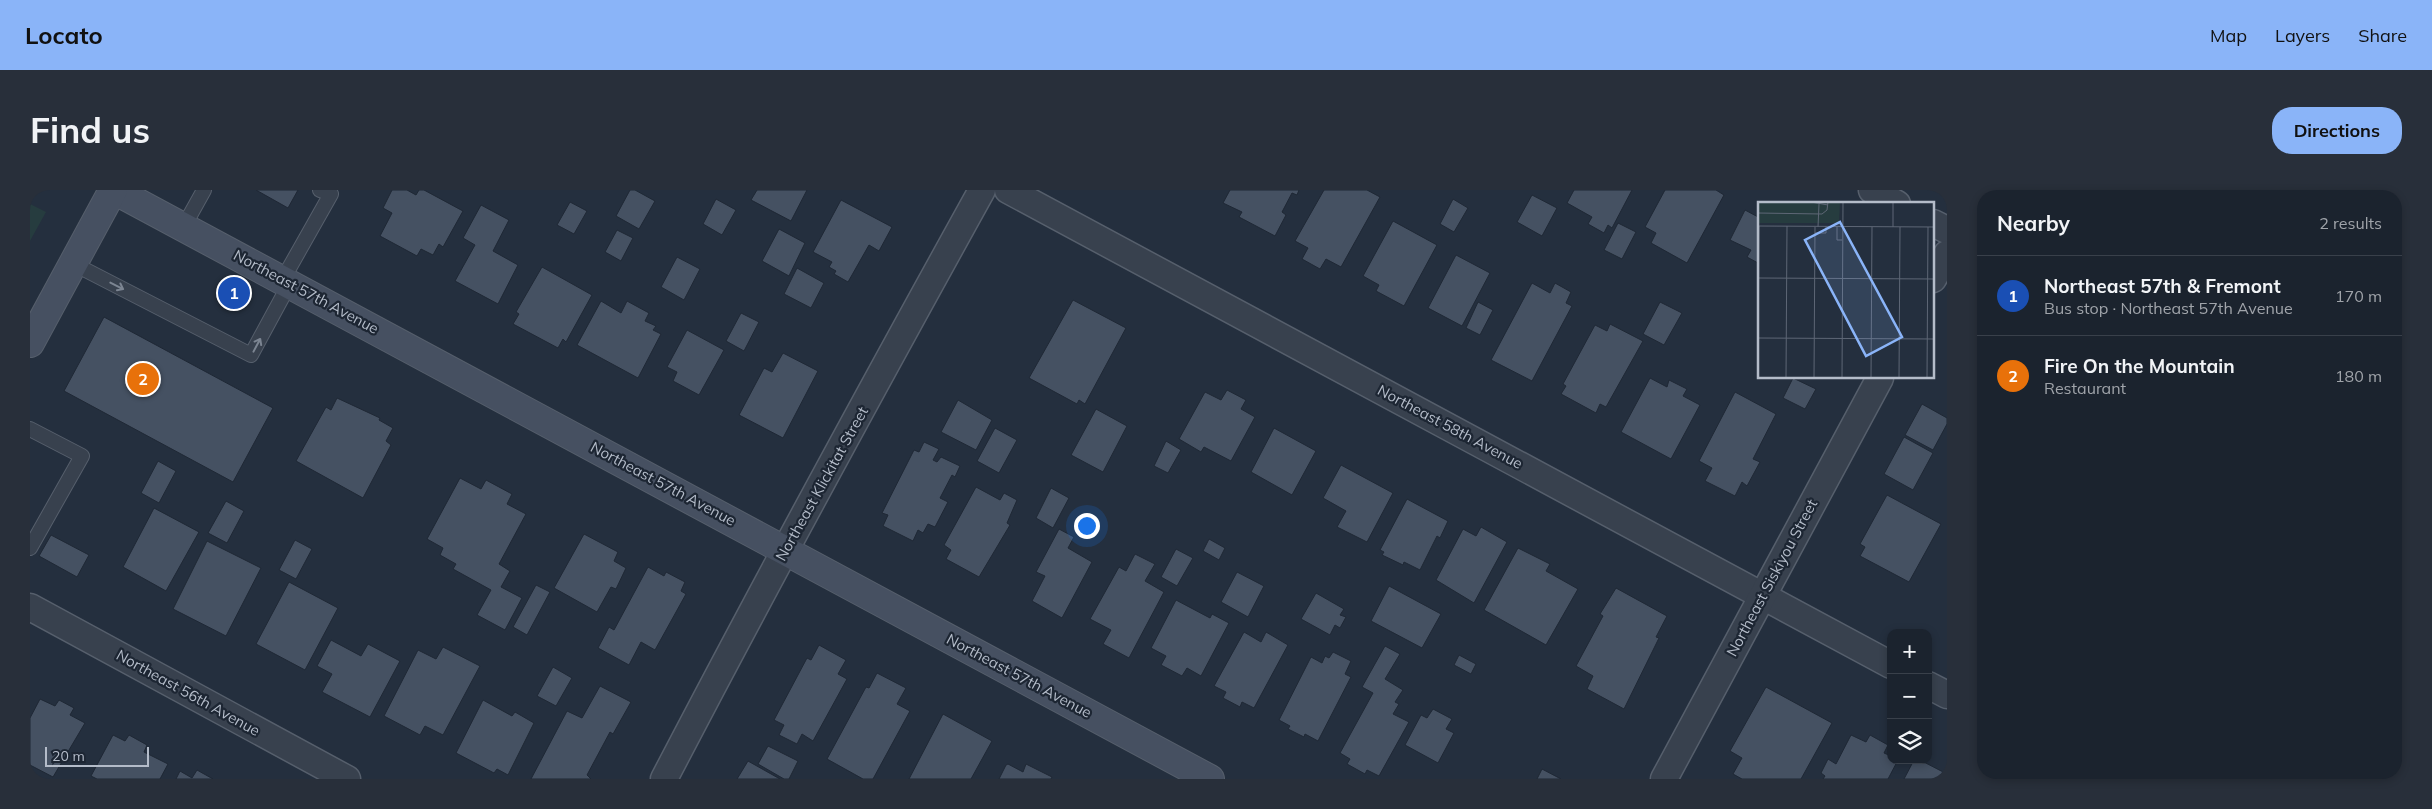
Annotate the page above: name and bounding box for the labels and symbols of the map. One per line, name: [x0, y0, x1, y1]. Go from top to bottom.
inset map: [1758, 202, 1934, 379]
street label: Northeast 57th Avenue: [230, 245, 382, 338]
pin: 1: [218, 274, 250, 312]
one-way arrow: [109, 282, 124, 291]
one-way arrow: [252, 338, 262, 352]
pin: 2: [127, 360, 159, 398]
street label: Northeast 58th Avenue: [1374, 380, 1526, 473]
street label: Northeast Klickitat Street: [771, 403, 872, 564]
street label: Northeast 57th Avenue: [587, 437, 739, 530]
street label: Northeast Siskiyou Street: [1722, 496, 1821, 660]
your location: [1074, 513, 1100, 539]
street label: Northeast 57th Avenue: [943, 629, 1095, 722]
street label: Northeast 56th Avenue: [113, 645, 263, 740]
scale bar: [45, 744, 149, 767]

